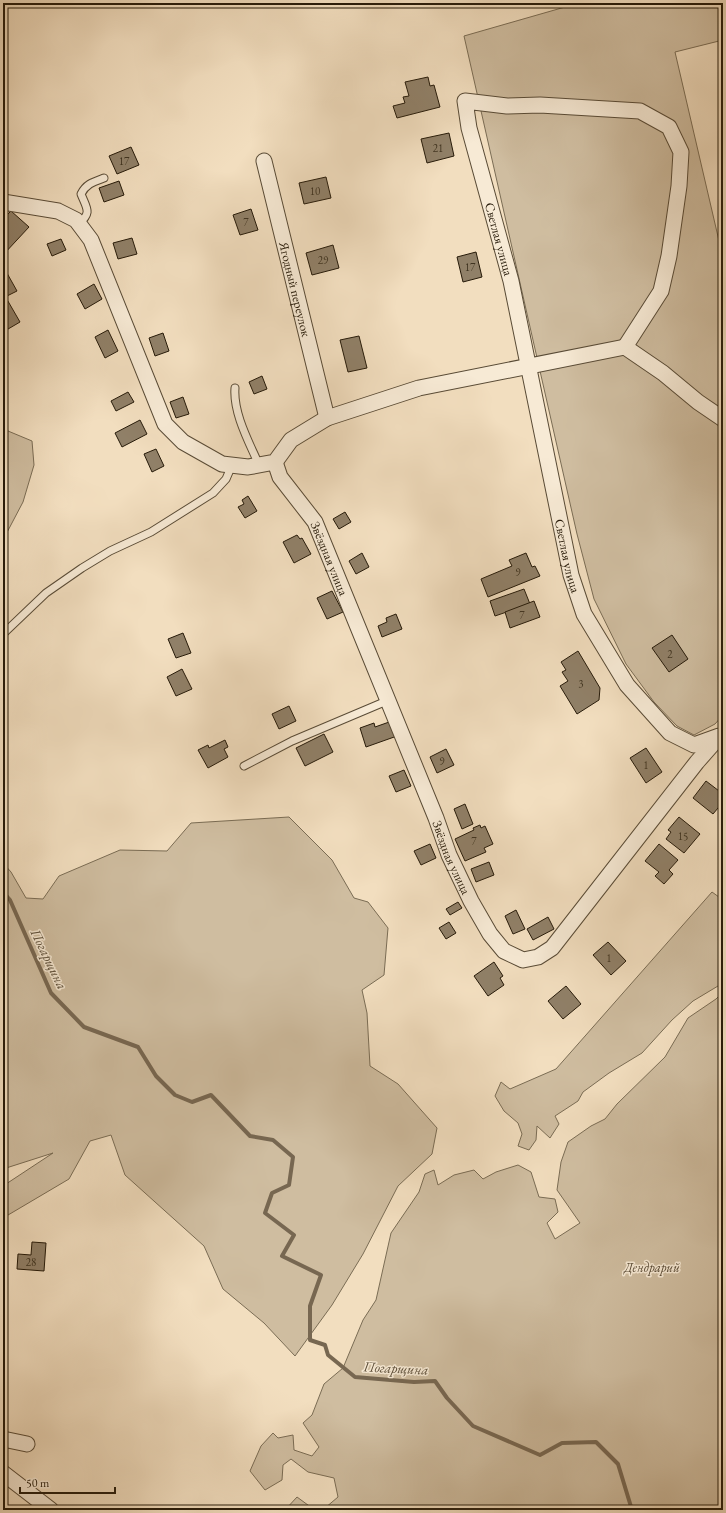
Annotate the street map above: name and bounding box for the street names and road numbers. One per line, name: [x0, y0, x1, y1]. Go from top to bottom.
street label: Светлая улица: [481, 201, 517, 278]
street label: Ягодный переулок: [275, 239, 315, 339]
street label: Светлая улица: [551, 517, 585, 596]
street label: Звёздная улица: [307, 519, 352, 599]
street label: Звёздная улица: [429, 818, 475, 898]

